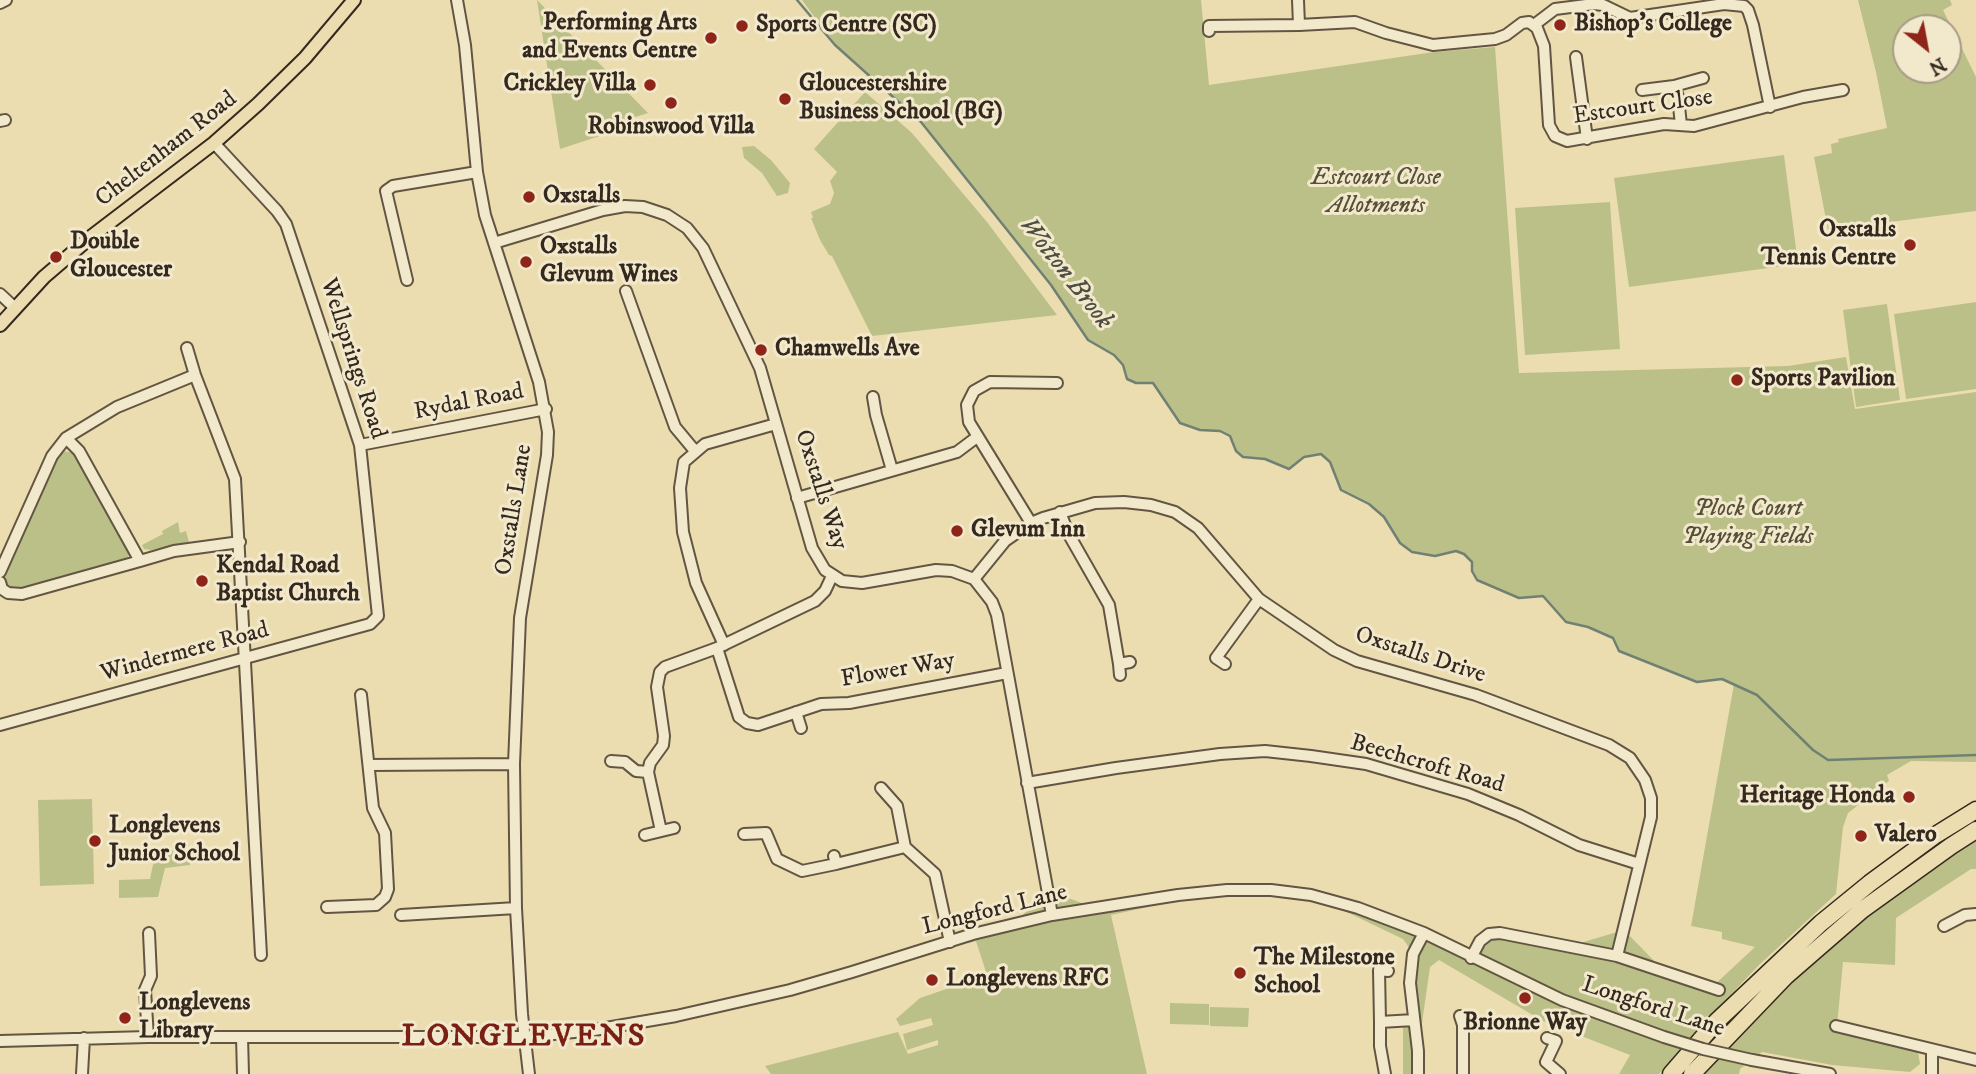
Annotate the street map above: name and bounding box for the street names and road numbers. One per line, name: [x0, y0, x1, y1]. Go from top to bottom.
street label: Estcourt Close: [1571, 84, 1715, 132]
street label: Cheltenham Road: [91, 86, 243, 214]
street label: Wellsprings Road: [312, 275, 392, 443]
street label: Rydal Road: [412, 378, 526, 428]
street label: Oxstalls Way: [787, 426, 853, 554]
street label: Oxstalls Lane: [490, 442, 540, 578]
street label: Windermere Road: [98, 617, 272, 689]
street label: Oxstalls Drive: [1351, 621, 1489, 691]
street label: Flower Way: [839, 647, 957, 695]
street label: Beechcroft Road: [1347, 729, 1507, 801]
street label: Longford Lane: [920, 879, 1070, 943]
street label: Longford Lane: [1578, 971, 1728, 1045]

